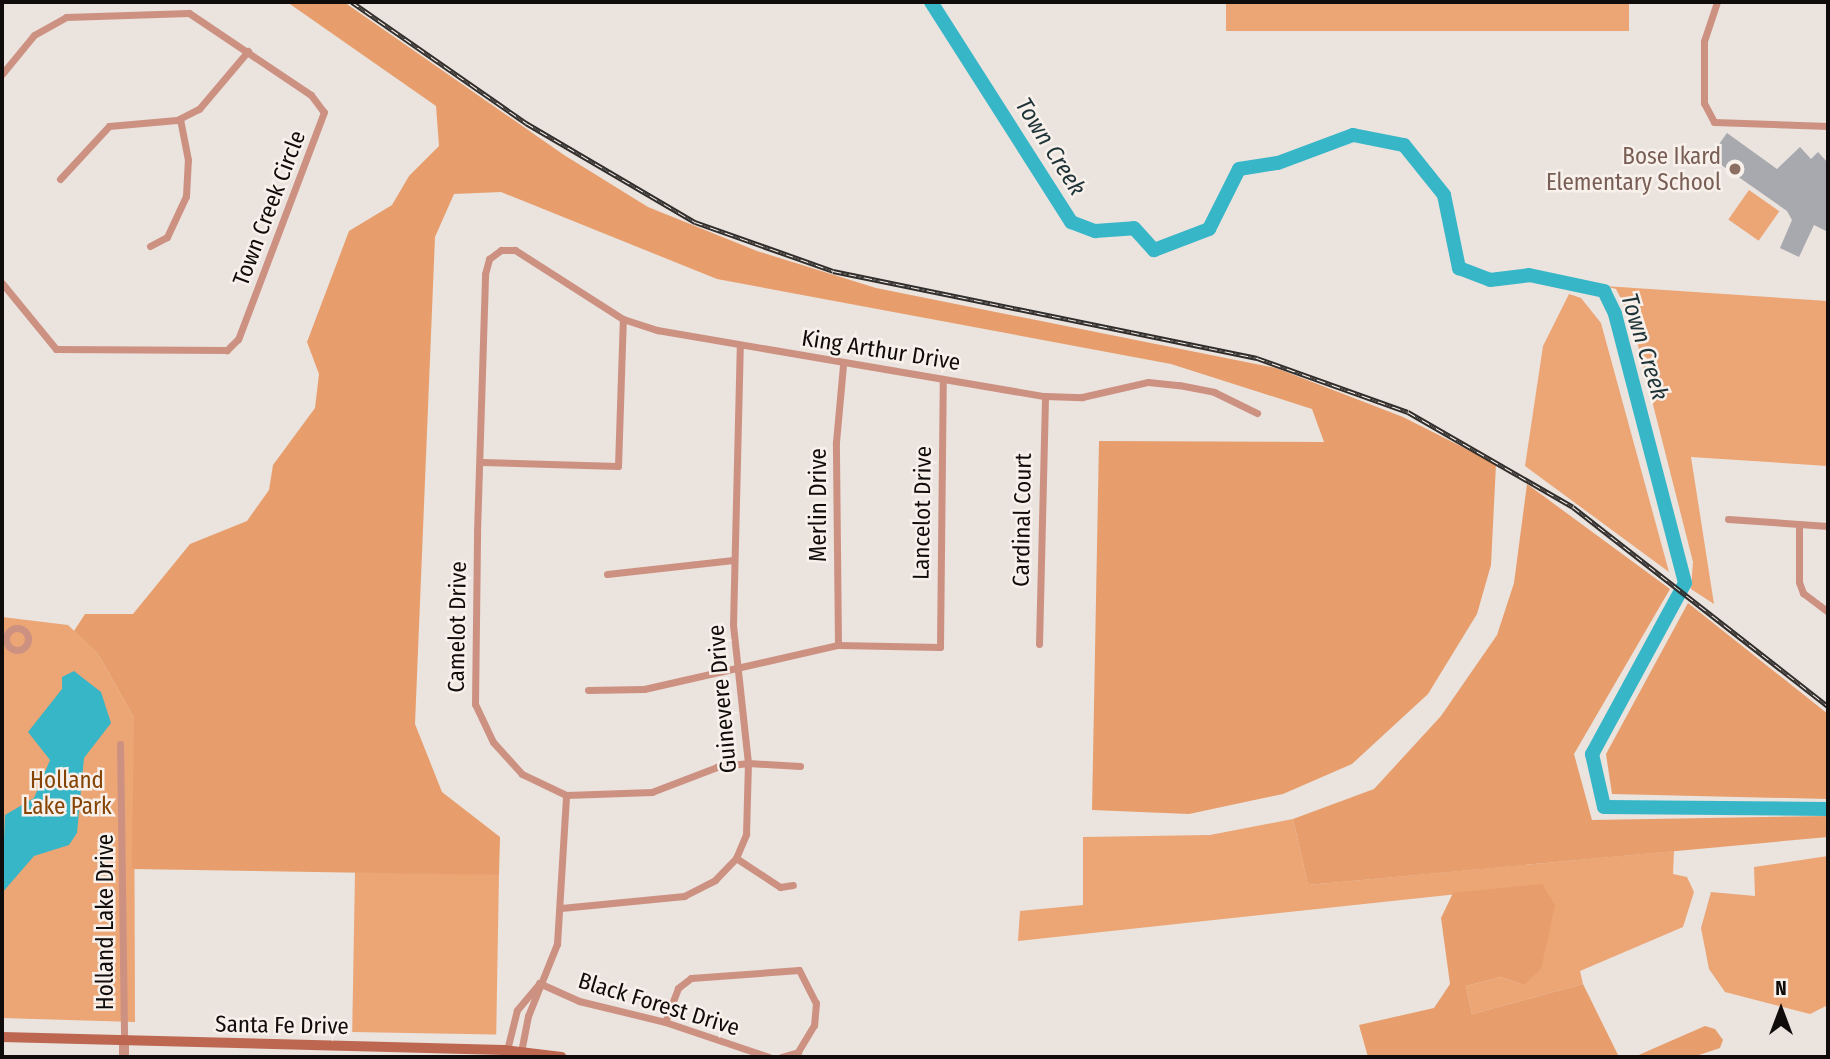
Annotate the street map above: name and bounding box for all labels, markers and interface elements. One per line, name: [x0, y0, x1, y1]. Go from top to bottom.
water label: Town Creek: [1009, 93, 1091, 201]
street label: Town Creek Circle: [227, 127, 311, 289]
place label: Bose Ikard Elementary School: [1546, 142, 1721, 196]
marker: Bose Ikard Elementary School: [1727, 161, 1743, 177]
water label: Town Creek: [1614, 290, 1674, 404]
street label: King Arthur Drive: [800, 324, 962, 376]
street label: Lancelot Drive: [907, 446, 937, 580]
street label: Merlin Drive: [804, 448, 832, 562]
street label: Cardinal Court: [1007, 453, 1037, 587]
street label: Camelot Drive: [442, 561, 472, 693]
street label: Guinevere Drive: [702, 624, 742, 774]
park label: Holland Lake Park: [22, 766, 112, 820]
street label: Holland Lake Drive: [91, 834, 119, 1010]
street label: Black Forest Drive: [575, 966, 743, 1042]
north arrow: [1746, 975, 1816, 1045]
text: N: [1775, 977, 1787, 1000]
street label: Santa Fe Drive: [215, 1010, 349, 1040]

